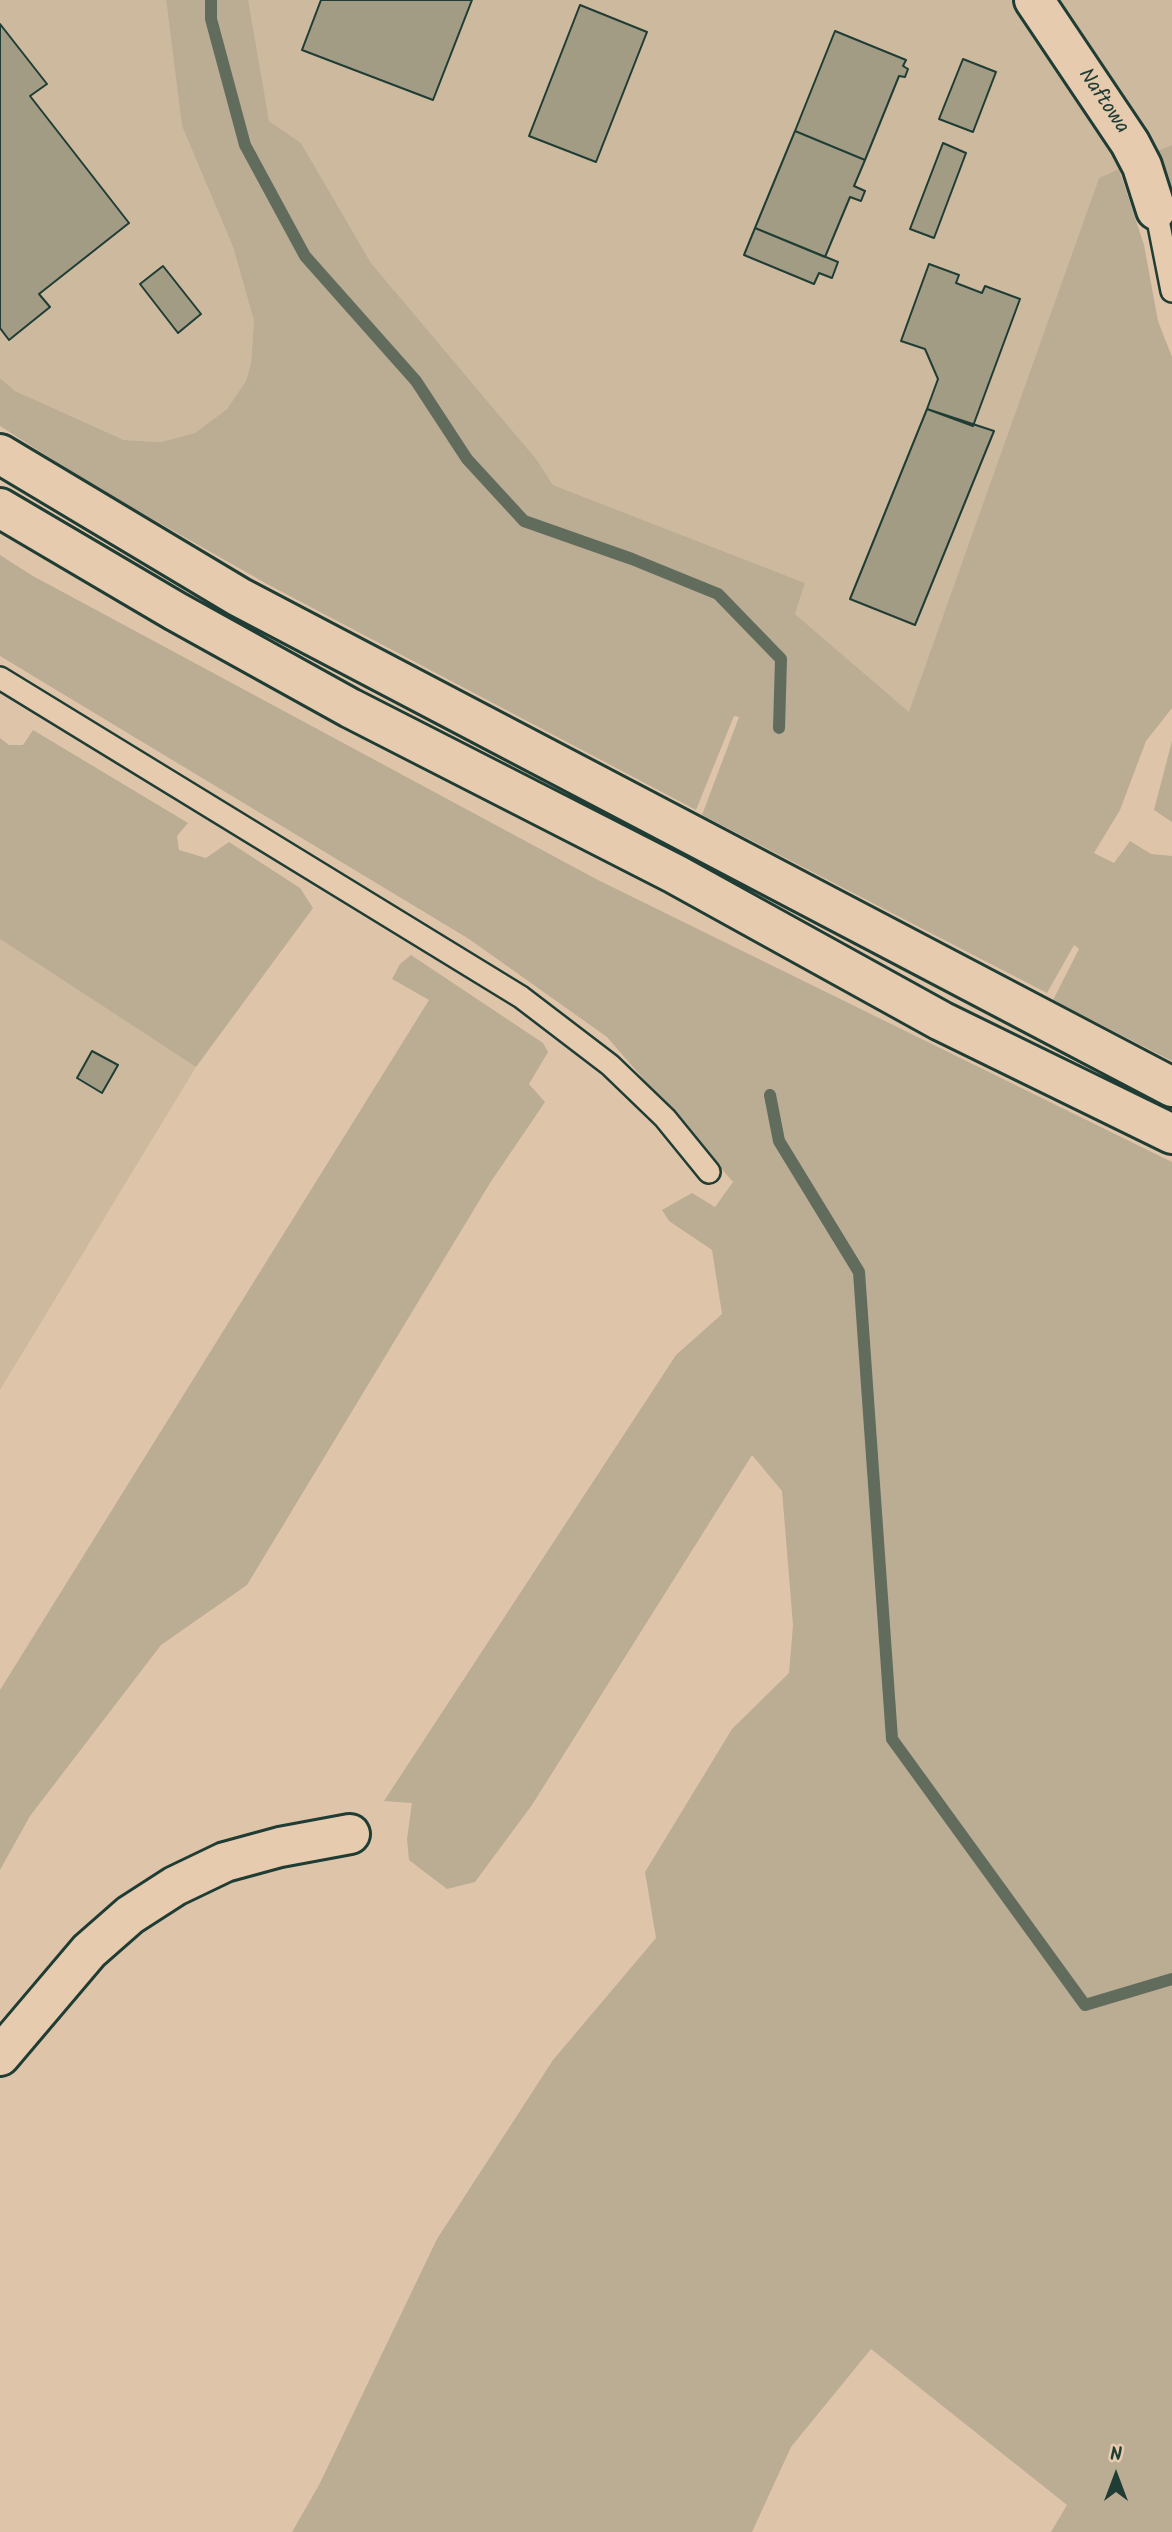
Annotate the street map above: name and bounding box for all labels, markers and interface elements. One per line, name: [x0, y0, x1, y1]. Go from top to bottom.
street label: Naftowa: [1071, 64, 1133, 140]
text: N: [1110, 2440, 1122, 2470]
north arrow: [1081, 2441, 1151, 2511]

